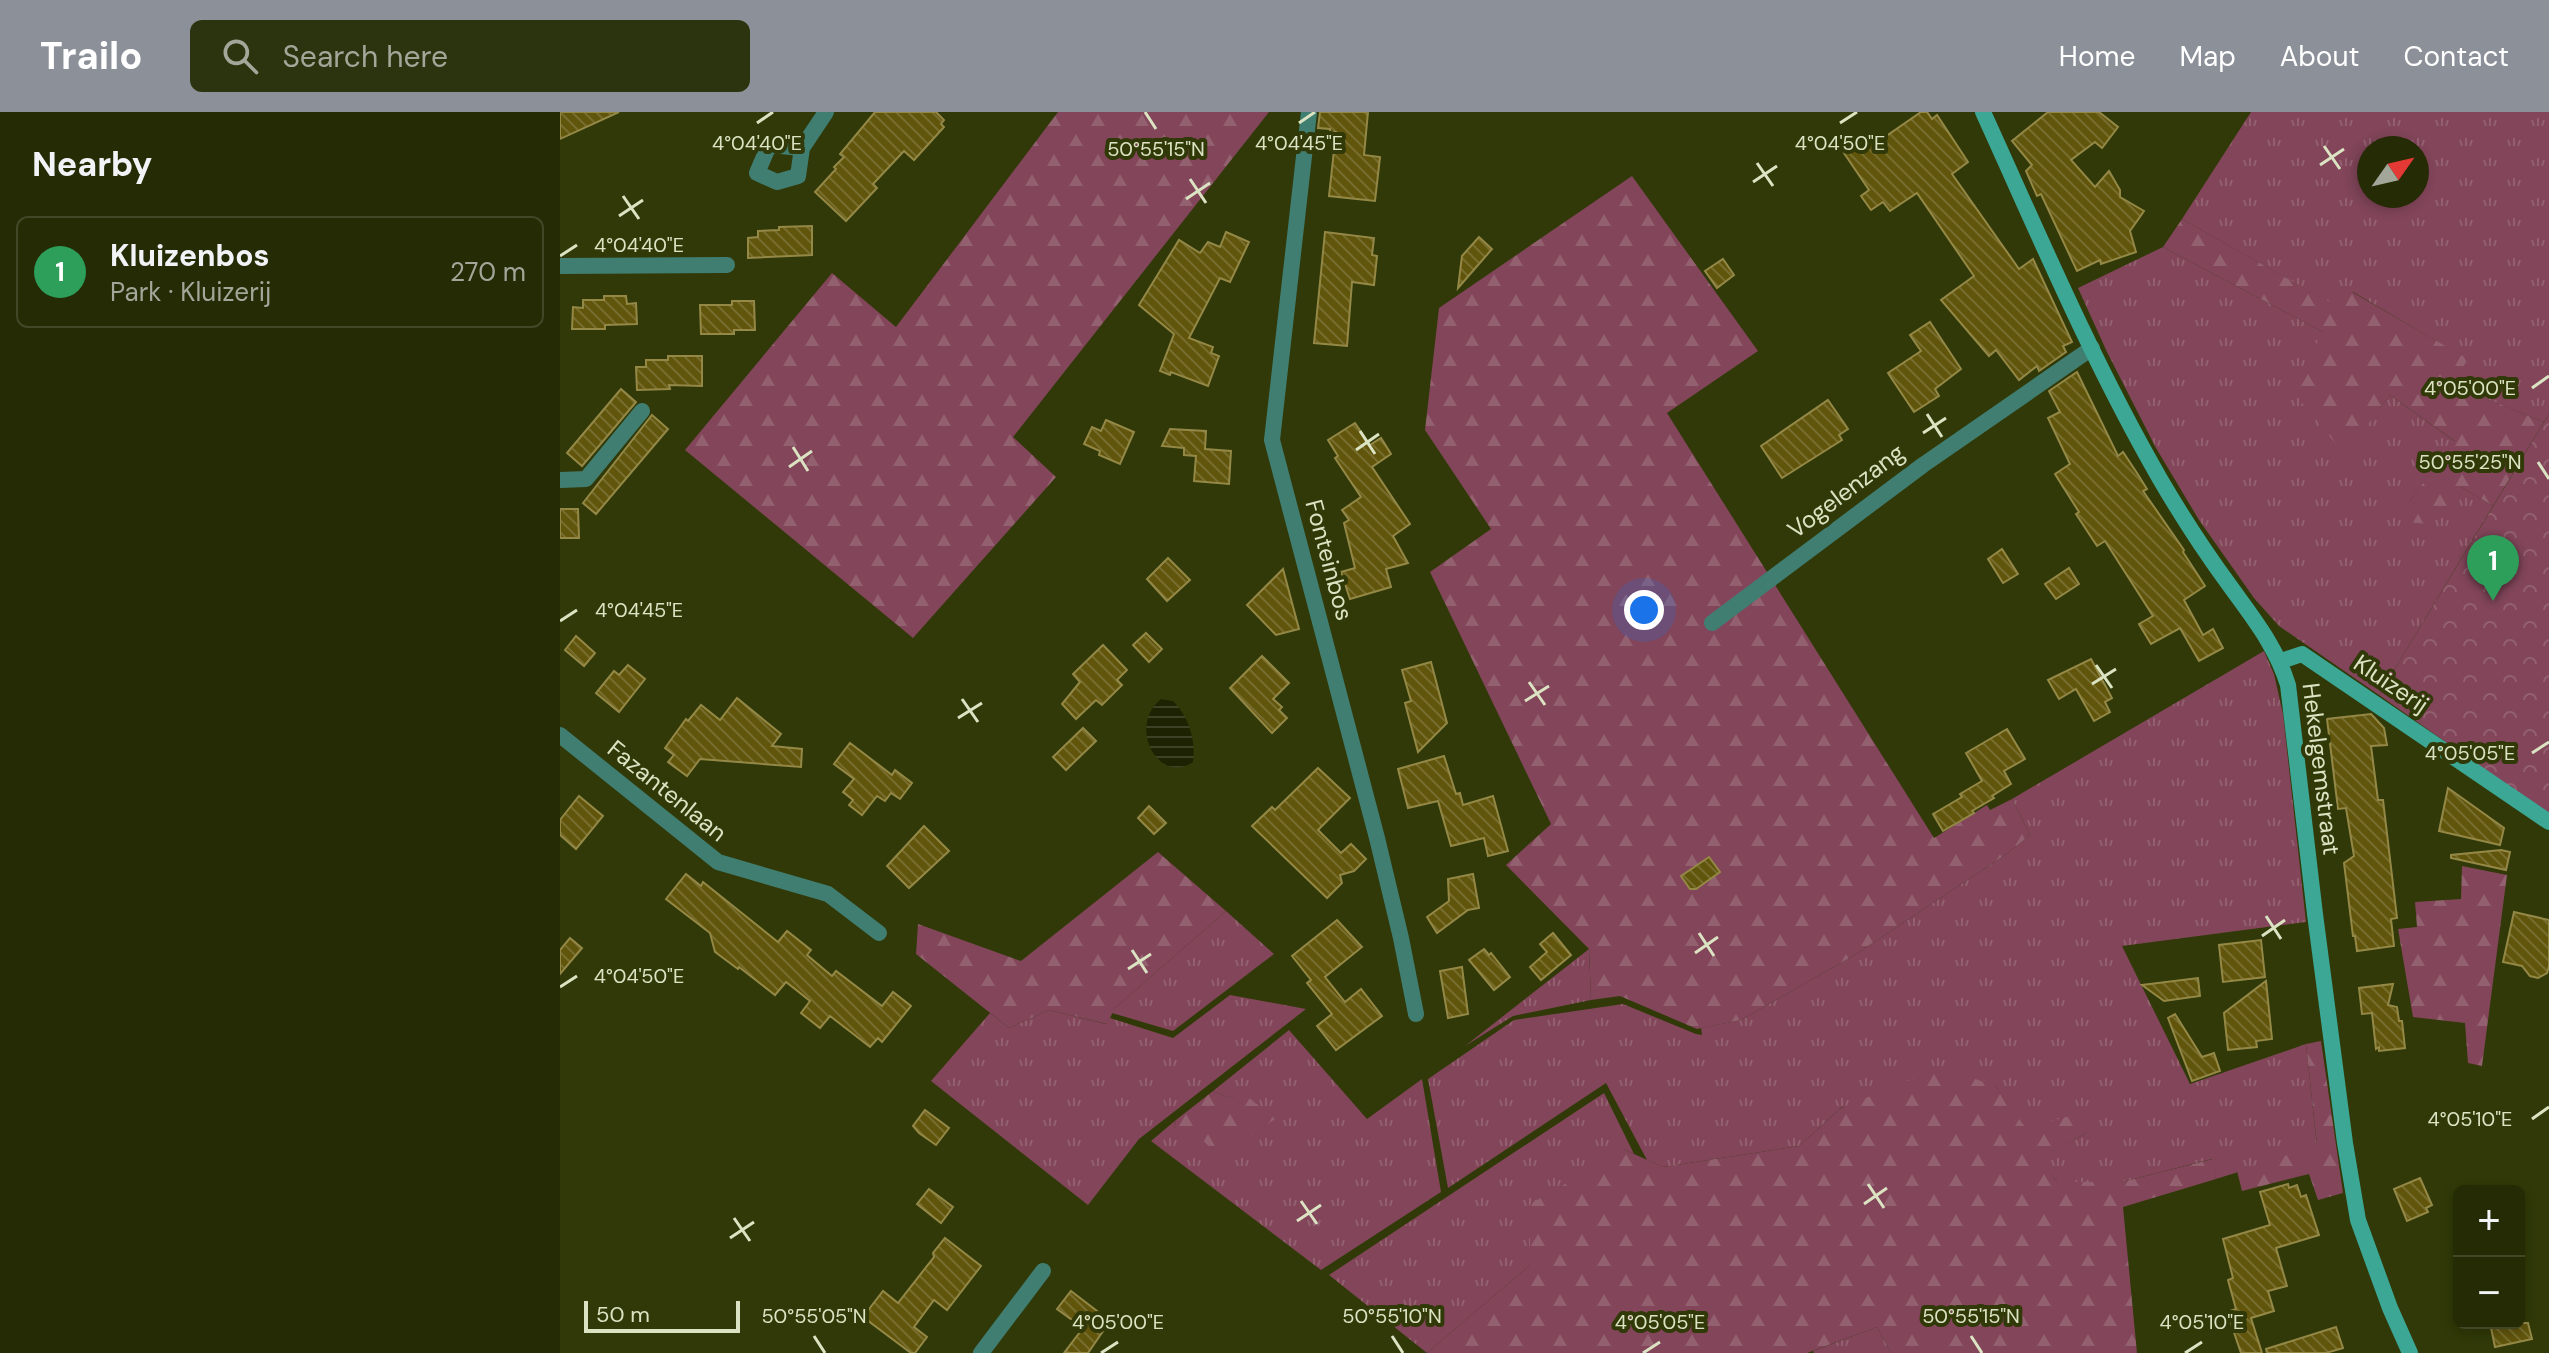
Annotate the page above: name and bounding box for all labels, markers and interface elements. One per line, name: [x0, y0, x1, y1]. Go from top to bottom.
search box: [190, 20, 750, 92]
text: Trailo: [40, 31, 142, 81]
icon: search: [218, 34, 262, 78]
text: Search here: [282, 37, 448, 76]
text: Home: [2059, 38, 2135, 75]
text: Map: [2179, 38, 2236, 75]
text: About: [2280, 38, 2359, 75]
text: Contact: [2403, 38, 2509, 75]
text: 4°04'40"E: [712, 130, 802, 156]
text: 4°04'45"E: [1255, 130, 1343, 156]
text: 4°04'50"E: [1795, 130, 1885, 156]
text: 50°55'15"N: [1107, 136, 1205, 162]
north arrow: [2357, 136, 2429, 208]
text: Nearby: [32, 142, 152, 187]
text: 4°04'40"E: [594, 232, 684, 258]
text: Kluizenbos: [110, 236, 269, 275]
text: 1: [55, 255, 65, 289]
text: 270 m: [450, 255, 526, 289]
text: Park · Kluizerij: [110, 275, 271, 309]
text: 4°05'00"E: [2424, 375, 2516, 401]
street label: Vogelenzang: [1781, 436, 1910, 545]
text: 50°55'25"N: [2419, 449, 2522, 475]
street label: Fonteinbos: [1298, 496, 1360, 624]
pin: 1: [2467, 535, 2519, 601]
your location: [1624, 590, 1664, 630]
text: 4°04'45"E: [595, 597, 683, 623]
street label: Kluizerij: [2348, 647, 2435, 720]
street label: Hekelgemstraat: [2296, 681, 2347, 857]
street label: Fazantenlaan: [601, 733, 733, 848]
text: 4°05'05"E: [2425, 740, 2515, 766]
text: 4°04'50"E: [594, 963, 684, 989]
text: 4°05'10"E: [2428, 1106, 2512, 1132]
map controls: [2453, 1185, 2525, 1329]
button: +: [2453, 1185, 2525, 1257]
button: −: [2453, 1257, 2525, 1329]
scale bar: [584, 1297, 740, 1333]
text: 50 m: [596, 1300, 650, 1329]
text: 50°55'05"N: [761, 1303, 867, 1329]
text: 50°55'10"N: [1342, 1303, 1442, 1329]
text: 50°55'15"N: [1922, 1303, 2020, 1329]
text: 4°05'00"E: [1072, 1309, 1164, 1335]
text: 4°05'05"E: [1615, 1309, 1705, 1335]
text: 4°05'10"E: [2160, 1309, 2244, 1335]

